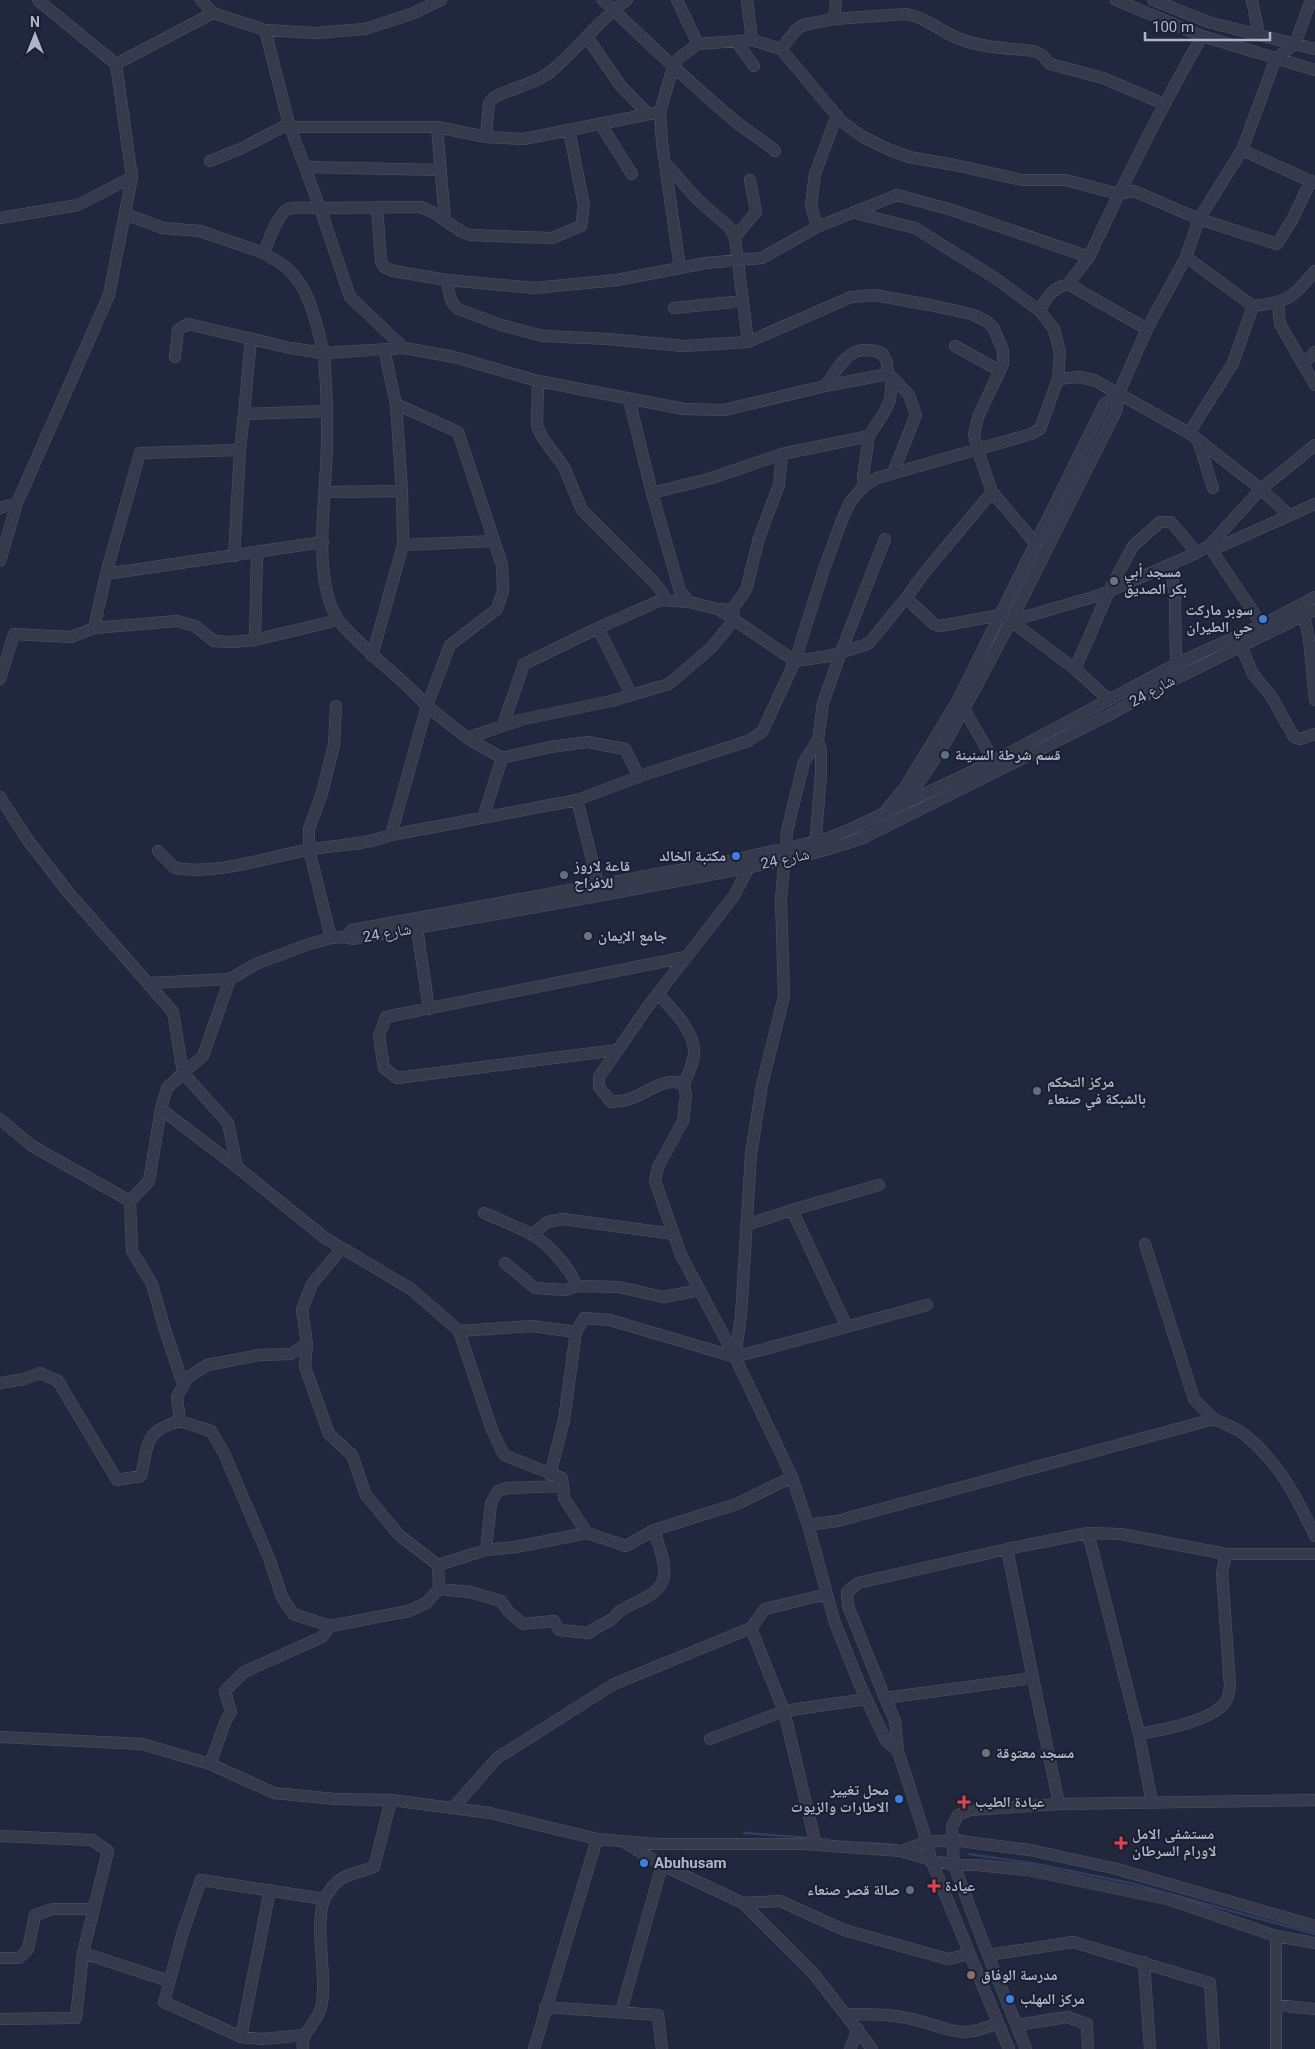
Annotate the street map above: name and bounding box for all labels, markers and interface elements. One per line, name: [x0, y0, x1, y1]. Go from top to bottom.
north arrow: [10, 10, 60, 60]
scale bar: [1145, 10, 1270, 42]
text: N: [30, 14, 40, 30]
text: 100 m: [1152, 18, 1194, 36]
place label: مسجد أبي بكر الصديق: [1124, 563, 1187, 598]
marker: مسجد أبي بكر الصديق: [1108, 575, 1120, 587]
place label: سوبر ماركت حي الطيران: [1185, 601, 1253, 639]
marker: سوبر ماركت حي الطيران: [1257, 613, 1269, 625]
street label: شارع 24: [1126, 671, 1178, 712]
place label: قسم شرطة السنينة: [955, 746, 1061, 765]
marker: قسم شرطة السنينة: [939, 749, 951, 761]
street label: شارع 24: [759, 845, 811, 874]
place label: مكتبة الخالد: [659, 847, 726, 865]
marker: مكتبة الخالد: [730, 850, 742, 862]
place label: قاعة لاروز للافراح: [573, 857, 630, 892]
marker: قاعة لاروز للافراح: [558, 869, 570, 881]
street label: شارع 24: [361, 920, 413, 947]
place label: جامع الإيمان: [598, 927, 667, 946]
marker: جامع الإيمان: [582, 930, 594, 942]
place label: مركز التحكم بالشبكة في صنعاء: [1047, 1073, 1146, 1111]
marker: مركز التحكم بالشبكة في صنعاء: [1031, 1085, 1043, 1097]
place label: مسجد معتوقة: [996, 1744, 1074, 1762]
marker: مسجد معتوقة: [980, 1747, 992, 1759]
place label: محل تغيير الاطارات والزيوت: [791, 1781, 889, 1816]
marker: محل تغيير الاطارات والزيوت: [893, 1793, 905, 1805]
place label: عيادة الطيب: [975, 1793, 1045, 1811]
marker: عيادة الطيب: [957, 1795, 971, 1809]
place label: مستشفى الامل لاورام السرطان: [1132, 1825, 1217, 1861]
marker: مستشفى الامل لاورام السرطان: [1114, 1836, 1128, 1850]
place label: Abuhusam: [654, 1854, 726, 1872]
marker: Abuhusam: [638, 1857, 650, 1869]
place label: عيادة: [945, 1877, 976, 1895]
marker: عيادة: [927, 1879, 941, 1893]
place label: صالة قصر صنعاء: [807, 1881, 900, 1899]
marker: صالة قصر صنعاء: [904, 1884, 916, 1896]
place label: مدرسة الوفاق: [981, 1966, 1058, 1984]
marker: مدرسة الوفاق: [965, 1969, 977, 1981]
place label: مركز المهلب: [1020, 1990, 1085, 2008]
marker: مركز المهلب: [1004, 1993, 1016, 2005]

